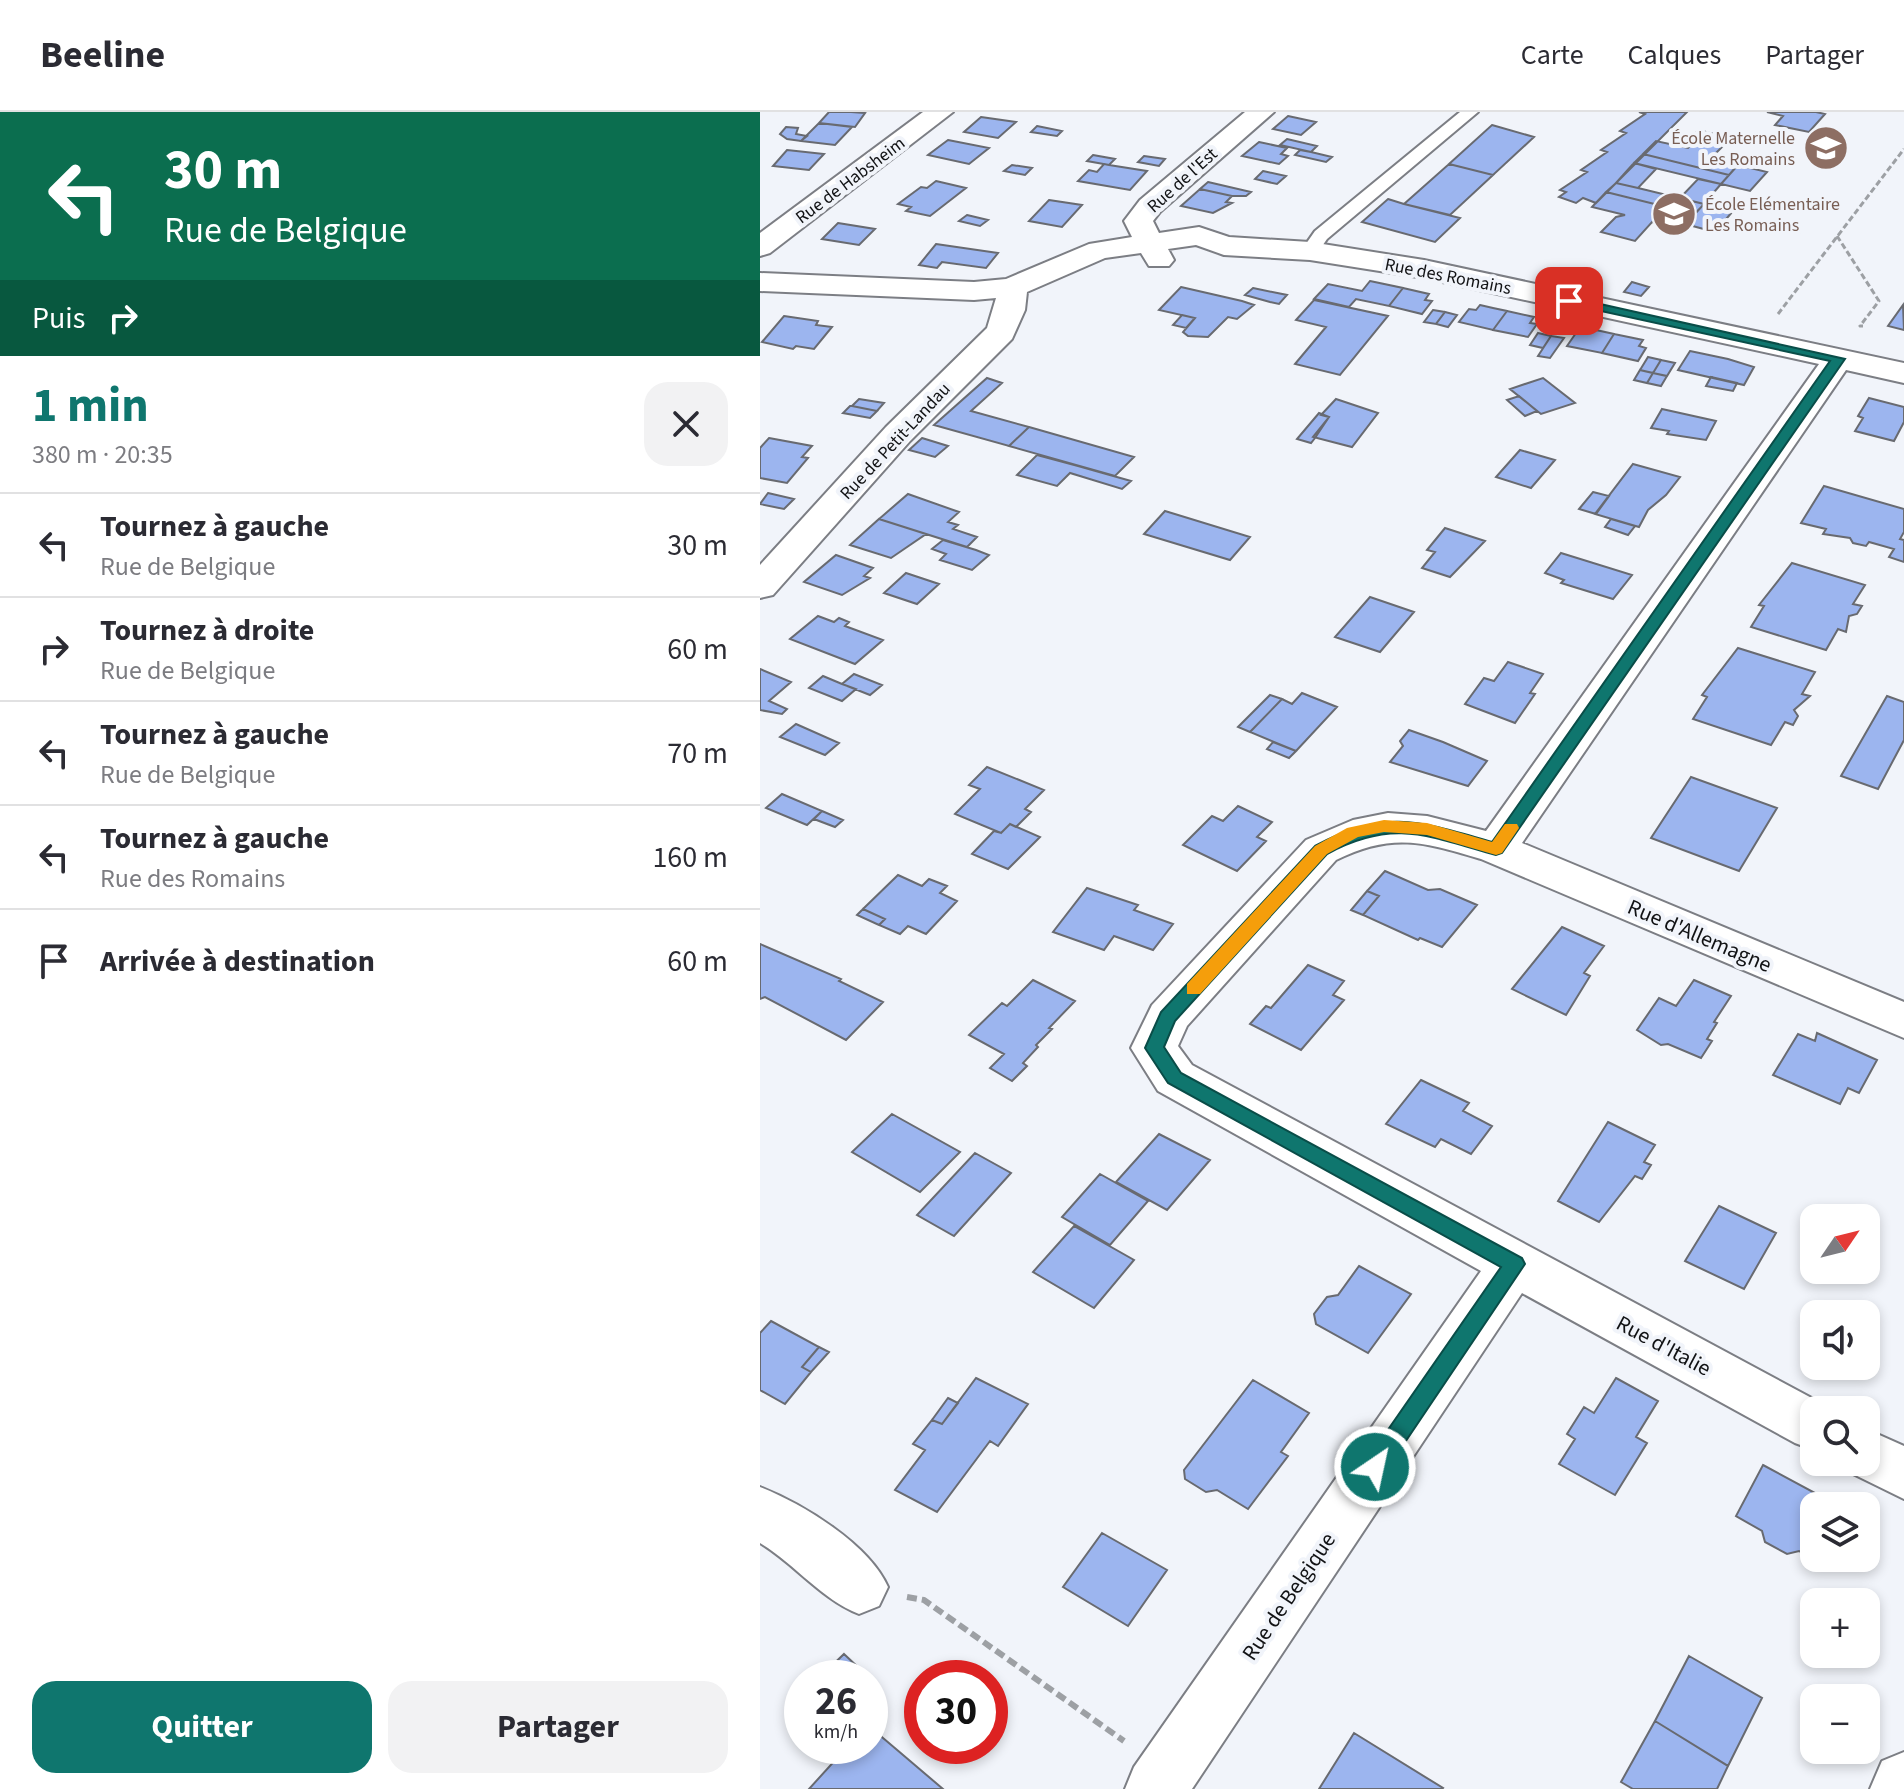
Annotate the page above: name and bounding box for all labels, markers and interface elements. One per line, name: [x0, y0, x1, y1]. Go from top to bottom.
text: Beeline: [40, 28, 165, 82]
text: Carte: [1521, 35, 1584, 75]
text: Calques: [1628, 35, 1721, 75]
text: Partager: [1765, 35, 1864, 75]
school or university icon: École Maternelle Les Romains: [1802, 124, 1850, 172]
place label: École Maternelle Les Romains: [1671, 126, 1795, 172]
text: 30 m: [164, 131, 282, 210]
street label: Rue de Habsheim: [790, 131, 910, 230]
street label: Rue de l'Est: [1142, 142, 1223, 219]
icon: left: [32, 144, 136, 248]
school or university icon: École Elémentaire Les Romains: [1650, 190, 1698, 238]
place label: École Elémentaire Les Romains: [1705, 192, 1840, 238]
text: Rue de Belgique: [164, 205, 407, 256]
street label: Rue des Romains: [1383, 252, 1513, 301]
pin: [1535, 267, 1603, 335]
icon: arrive: [1547, 279, 1591, 323]
icon: right: [101, 296, 145, 340]
text: Puis: [32, 297, 85, 340]
text: 1 min: [32, 372, 149, 440]
street label: Rue de Petit-Landau: [834, 377, 956, 505]
button: close: [644, 382, 728, 466]
text: 380 m · 20:35: [32, 436, 173, 473]
text: Tournez à gauche: [100, 505, 329, 548]
icon: left: [32, 523, 76, 567]
text: 30 m: [667, 524, 728, 567]
text: Rue de Belgique: [100, 548, 275, 585]
text: Tournez à droite: [100, 609, 314, 652]
icon: right: [32, 627, 76, 671]
text: 60 m: [667, 628, 728, 671]
text: Rue de Belgique: [100, 652, 275, 689]
text: Tournez à gauche: [100, 713, 329, 756]
icon: left: [32, 731, 76, 775]
text: 70 m: [667, 732, 728, 775]
text: Rue de Belgique: [100, 756, 275, 793]
text: Tournez à gauche: [100, 817, 329, 860]
icon: left: [32, 835, 76, 879]
text: 160 m: [652, 836, 728, 879]
text: Rue des Romains: [100, 860, 285, 897]
street label: Rue d'Allemagne: [1623, 891, 1777, 981]
icon: arrive: [32, 939, 76, 983]
text: Arrivée à destination: [100, 940, 375, 983]
text: 60 m: [667, 940, 728, 983]
north arrow: [1800, 1204, 1880, 1284]
map controls: [1800, 1204, 1880, 1764]
button: sound: [1800, 1300, 1880, 1380]
street label: Rue d'Italie: [1610, 1308, 1717, 1384]
button: search: [1800, 1396, 1880, 1476]
position arrow: [1333, 1425, 1417, 1509]
button: layers: [1800, 1492, 1880, 1572]
street label: Rue de Belgique: [1234, 1526, 1344, 1667]
button: +: [1800, 1588, 1880, 1668]
speed limit sign: 30: [904, 1660, 1008, 1764]
text: 26: [815, 1673, 857, 1730]
button: Quitter: [32, 1681, 372, 1773]
button: Partager: [388, 1681, 728, 1773]
button: −: [1800, 1684, 1880, 1764]
text: km/h: [814, 1718, 858, 1746]

